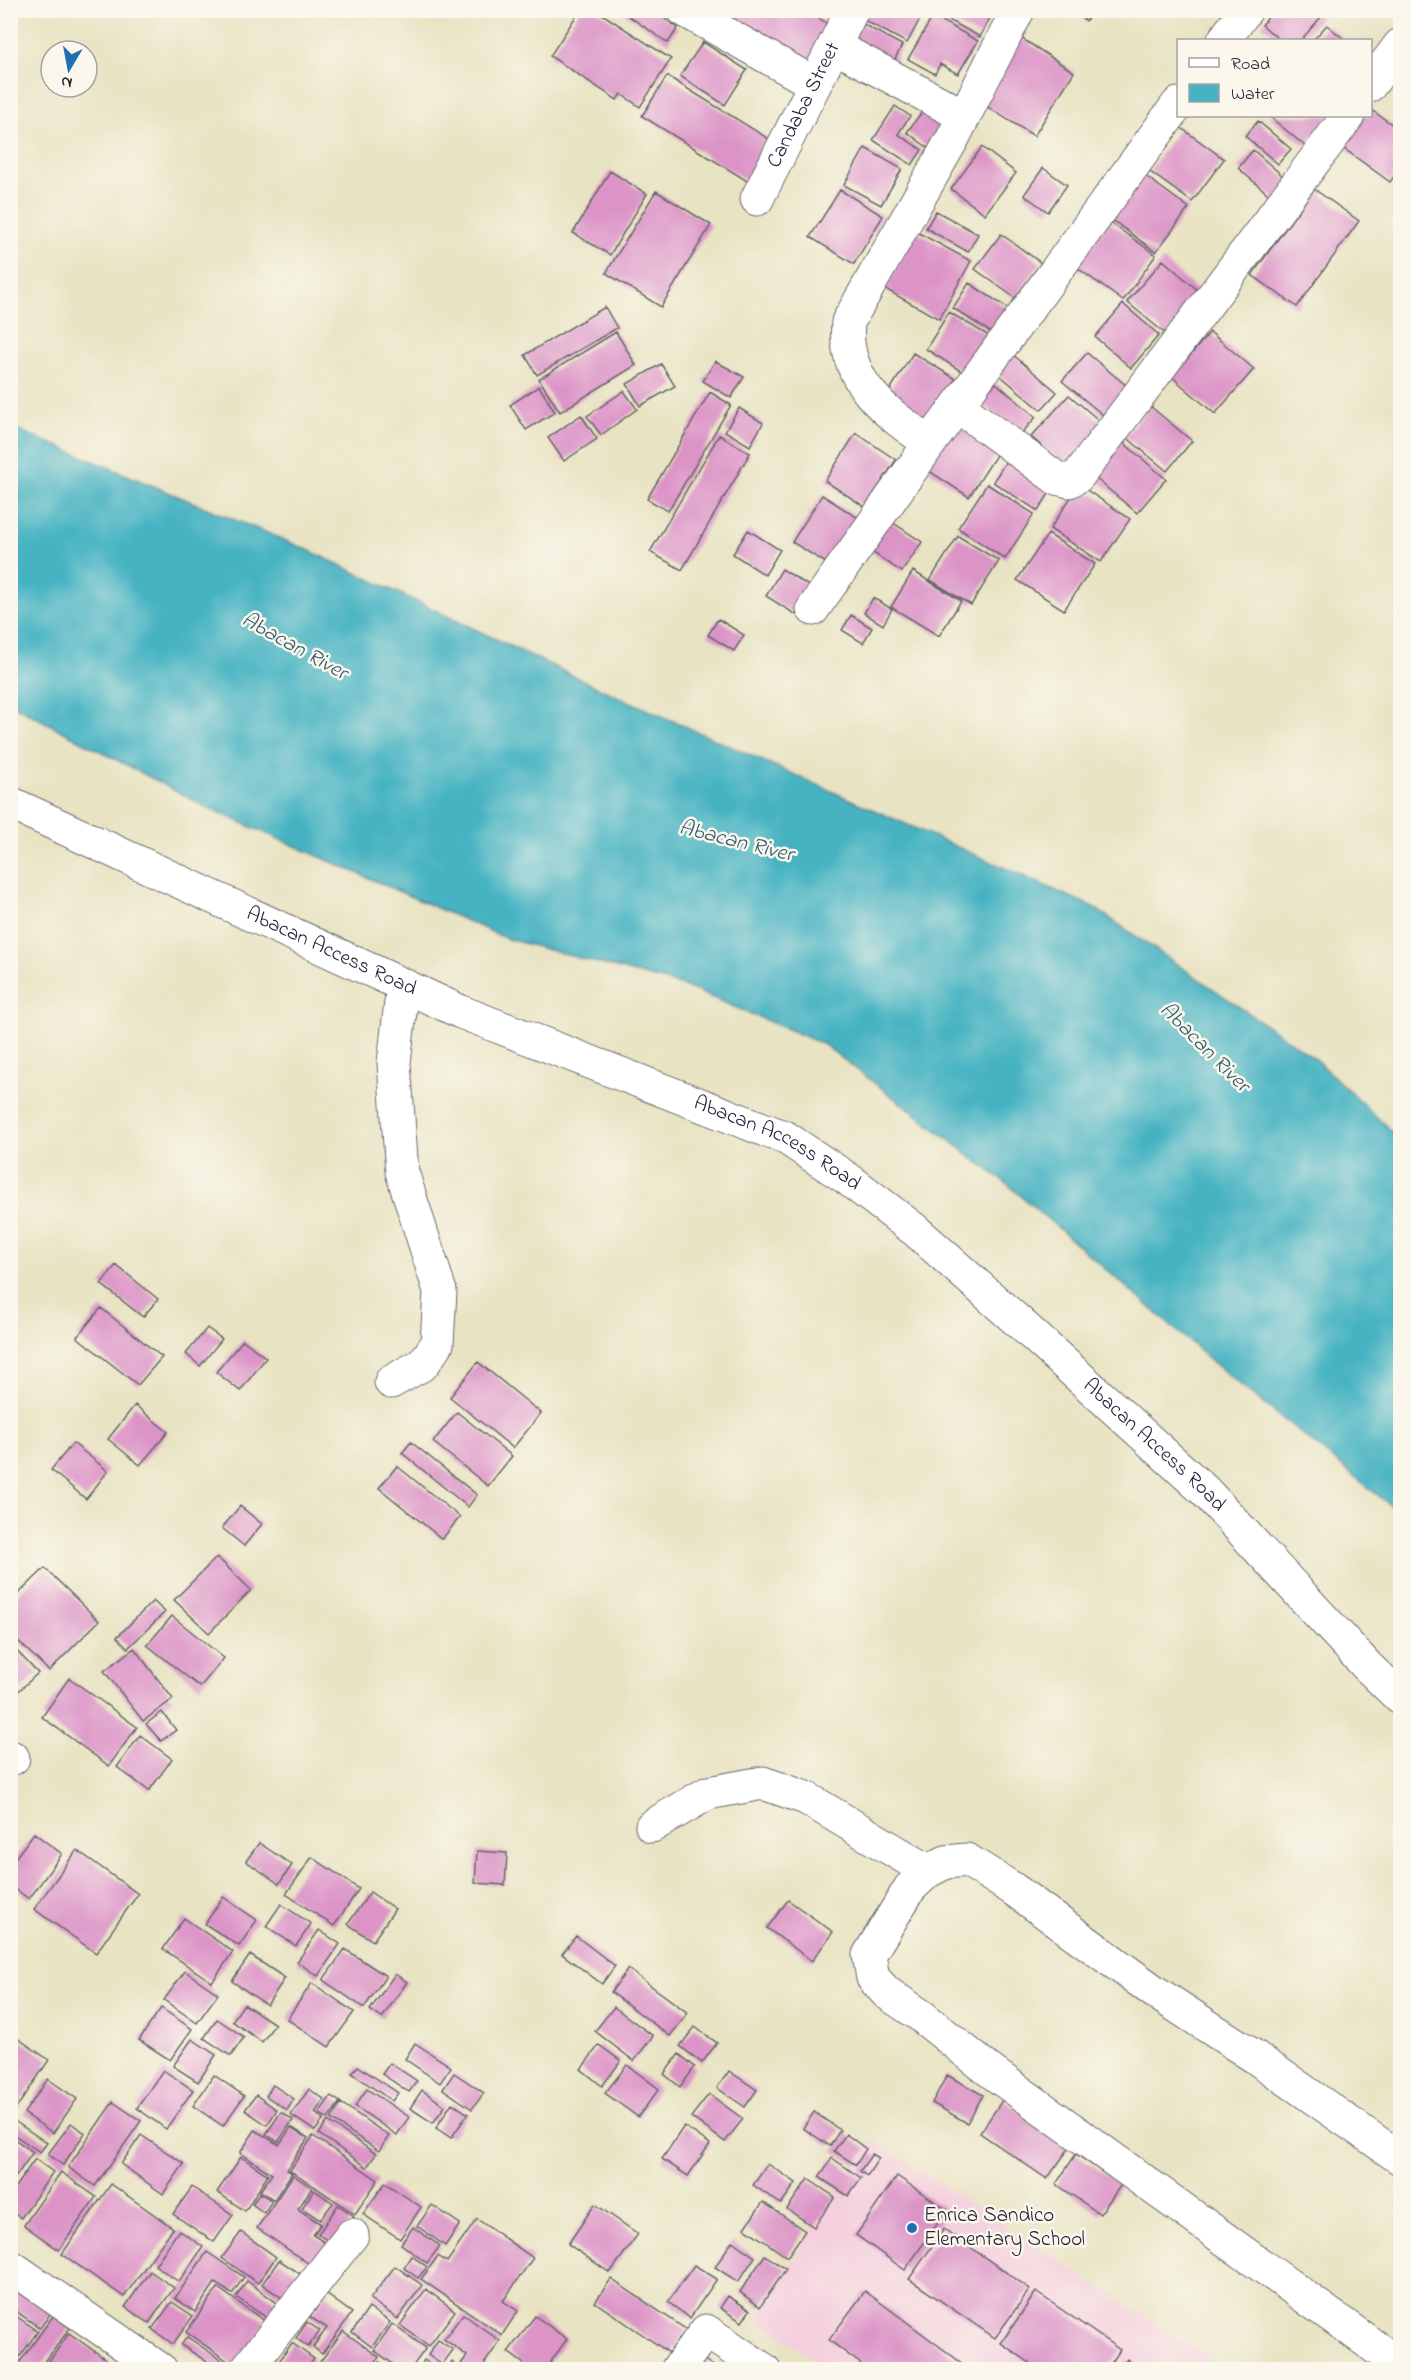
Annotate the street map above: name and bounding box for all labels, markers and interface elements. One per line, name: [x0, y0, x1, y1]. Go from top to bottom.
street label: Candaba Street: [760, 37, 848, 173]
north arrow: [39, 39, 99, 99]
legend: [1177, 39, 1372, 117]
text: Road: [1231, 52, 1270, 78]
text: N: [59, 69, 74, 95]
text: Water: [1231, 82, 1275, 108]
water label: Abacan River: [235, 605, 356, 691]
water label: Abacan River: [675, 812, 800, 872]
street label: Abacan Access Road: [241, 899, 422, 1004]
water label: Abacan River: [1151, 995, 1259, 1103]
street label: Abacan Access Road: [689, 1089, 867, 1199]
street label: Abacan Access Road: [1076, 1372, 1233, 1519]
place label: Enrica Sandico Elementary School: [924, 2201, 1085, 2257]
marker: Enrica Sandico Elementary School: [905, 2221, 919, 2235]

